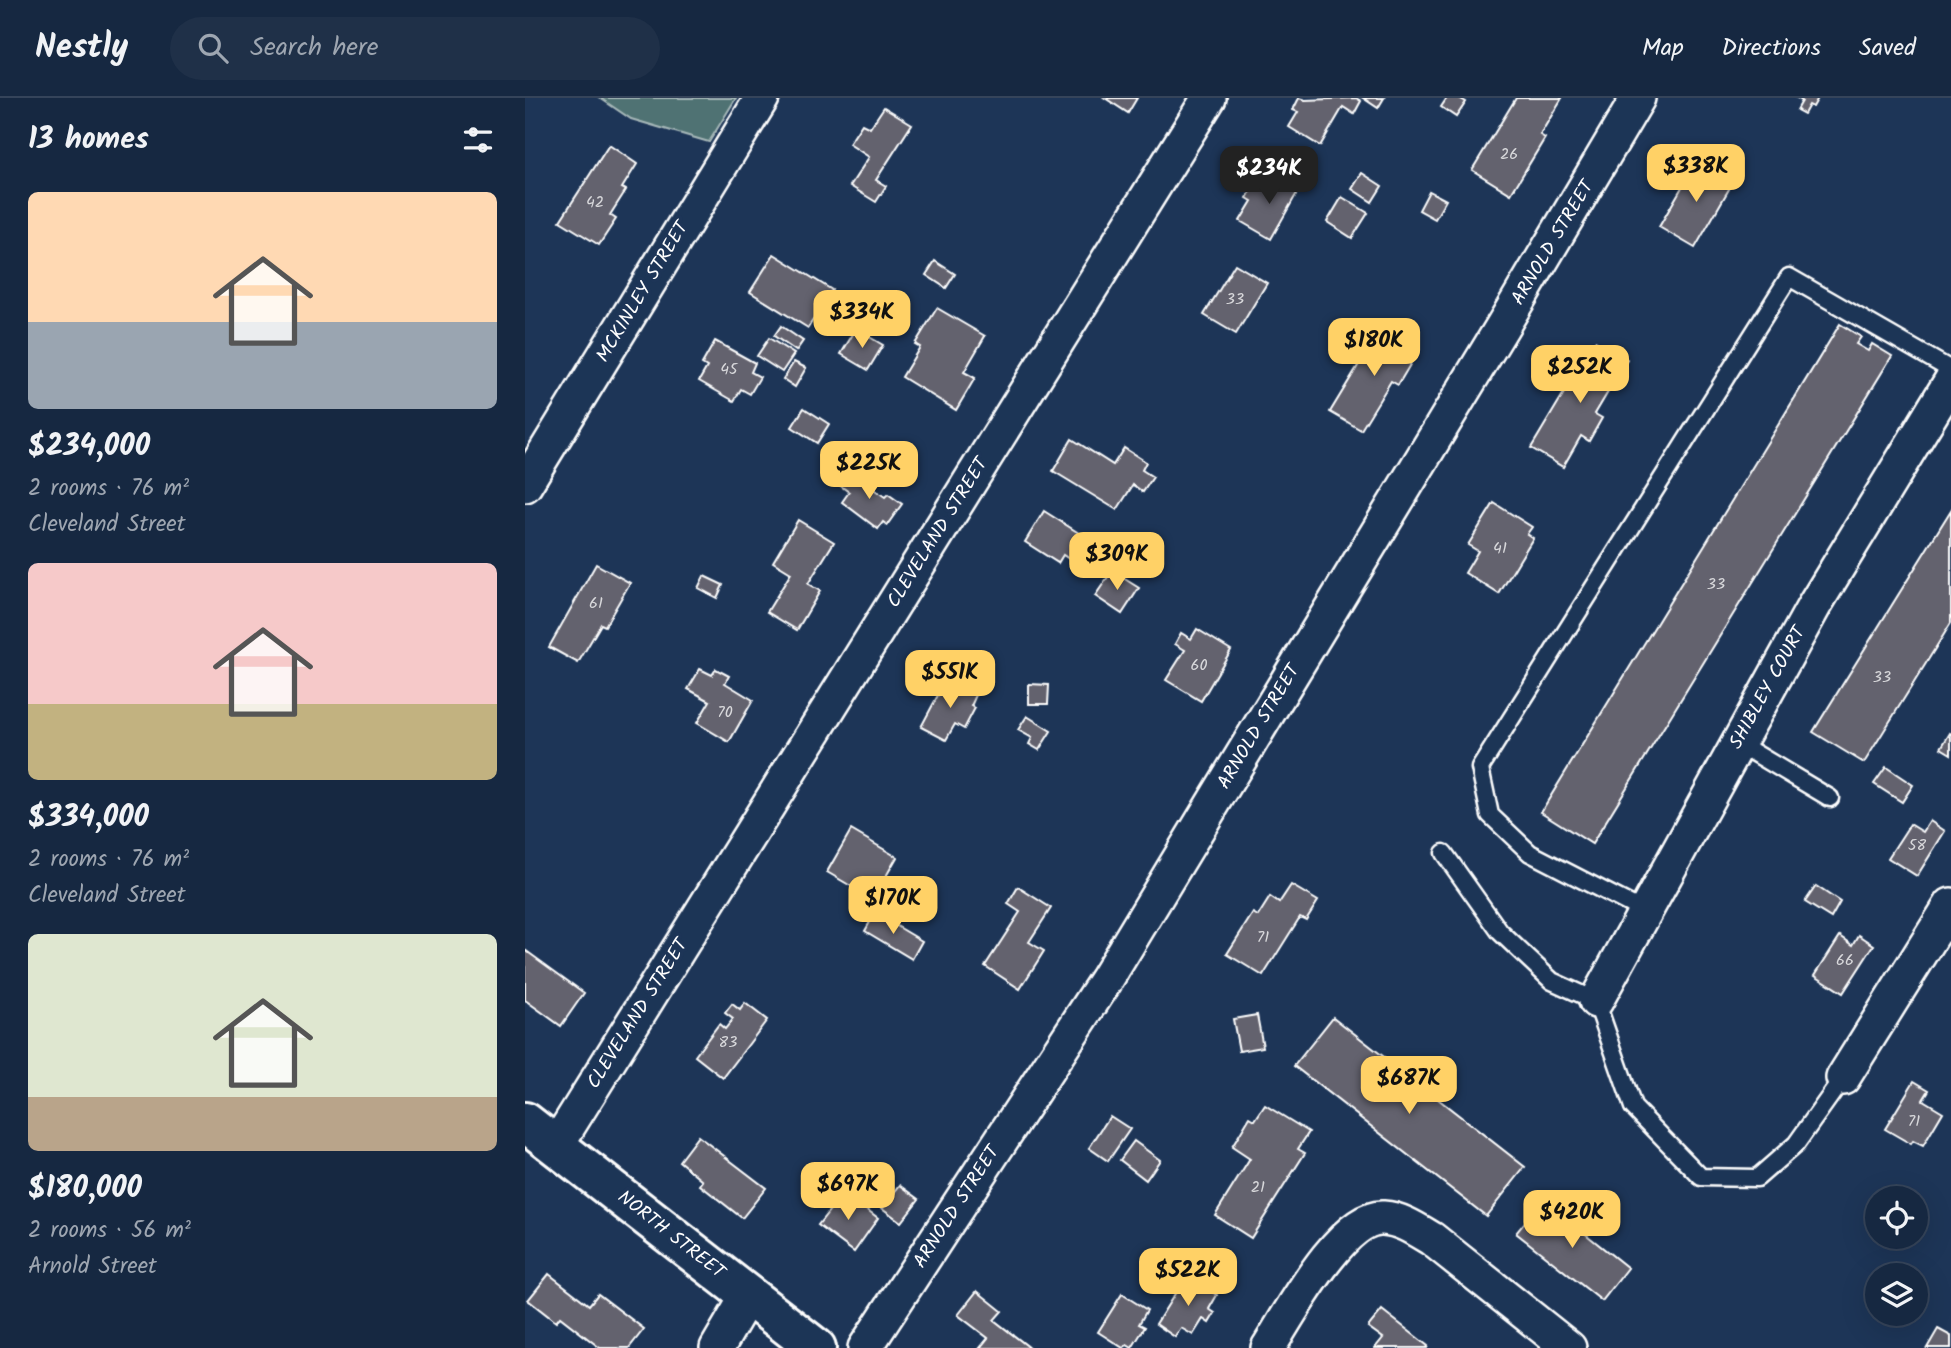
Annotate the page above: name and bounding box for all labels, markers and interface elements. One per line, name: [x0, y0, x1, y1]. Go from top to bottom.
search box: [170, 17, 660, 80]
text: Nestly: [35, 22, 128, 75]
text: Search here: [250, 27, 378, 69]
icon: search: [194, 29, 232, 67]
text: Map: [1642, 29, 1684, 68]
text: Directions: [1722, 29, 1821, 68]
text: Saved: [1859, 29, 1916, 68]
text: 13 homes: [28, 116, 149, 164]
icon: filters: [459, 121, 497, 159]
house number: 26: [1500, 142, 1518, 167]
pin: $338K: [1647, 144, 1745, 204]
pin: $234K: [1220, 146, 1318, 206]
text: $338K: [1663, 149, 1729, 185]
text: $234K: [1236, 151, 1302, 187]
street label: ARNOLD STREET: [1504, 173, 1603, 311]
house number: 42: [586, 190, 604, 215]
street label: MCKINLEY STREET: [589, 214, 698, 368]
icon: home: [200, 238, 326, 364]
house number: 33: [1226, 287, 1244, 312]
pin: $334K: [813, 290, 911, 350]
text: $334K: [829, 295, 895, 331]
pin: $180K: [1325, 318, 1423, 378]
text: $180K: [1344, 323, 1404, 359]
pin: $252K: [1531, 345, 1629, 405]
text: $252K: [1547, 350, 1613, 386]
house number: 45: [720, 357, 739, 382]
text: $234,000: [28, 423, 150, 471]
pin: $225K: [820, 442, 918, 501]
text: $225K: [836, 446, 902, 482]
street label: CLEVELAND STREET: [880, 450, 997, 614]
text: 2 rooms · 76 m²: [28, 471, 189, 507]
text: Cleveland Street: [28, 507, 186, 543]
pin: $309K: [1068, 532, 1166, 592]
house number: 41: [1493, 536, 1507, 561]
text: $309K: [1085, 537, 1149, 573]
house number: 33: [1707, 572, 1725, 597]
house number: 61: [589, 591, 603, 616]
icon: home: [200, 609, 326, 735]
street label: SHIBLEY COURT: [1722, 619, 1815, 755]
pin: $551K: [901, 650, 999, 710]
house number: 60: [1191, 653, 1207, 678]
text: $551K: [921, 655, 979, 691]
street label: ARNOLD STREET: [1210, 657, 1309, 795]
house number: 33: [1873, 665, 1891, 690]
house number: 70: [717, 700, 733, 725]
text: $334,000: [28, 794, 149, 842]
house number: 58: [1908, 833, 1926, 858]
text: 2 rooms · 76 m²: [28, 842, 189, 878]
pin: $170K: [844, 876, 942, 936]
text: Cleveland Street: [28, 878, 186, 914]
text: $170K: [864, 881, 922, 917]
house number: 71: [1257, 925, 1269, 950]
street label: CLEVELAND STREET: [580, 931, 697, 1095]
house number: 66: [1836, 948, 1854, 973]
icon: home: [200, 980, 326, 1106]
house number: 83: [719, 1030, 737, 1055]
pin: $687K: [1360, 1056, 1458, 1116]
text: $687K: [1377, 1061, 1441, 1097]
house number: 71: [1908, 1109, 1920, 1134]
street label: ARNOLD STREET: [906, 1138, 1009, 1274]
pin: $697K: [799, 1162, 897, 1222]
text: $180,000: [28, 1165, 142, 1213]
text: $697K: [817, 1167, 879, 1203]
house number: 21: [1251, 1175, 1265, 1200]
street label: NORTH STREET: [611, 1183, 733, 1288]
map controls: [1865, 1186, 1928, 1326]
button: locate: [1865, 1186, 1928, 1249]
pin: $420K: [1523, 1190, 1621, 1250]
text: $420K: [1539, 1195, 1605, 1231]
text: 2 rooms · 56 m²: [28, 1213, 191, 1249]
pin: $522K: [1139, 1248, 1237, 1308]
text: Arnold Street: [28, 1249, 157, 1285]
text: $522K: [1155, 1253, 1221, 1289]
button: layers: [1865, 1263, 1928, 1326]

